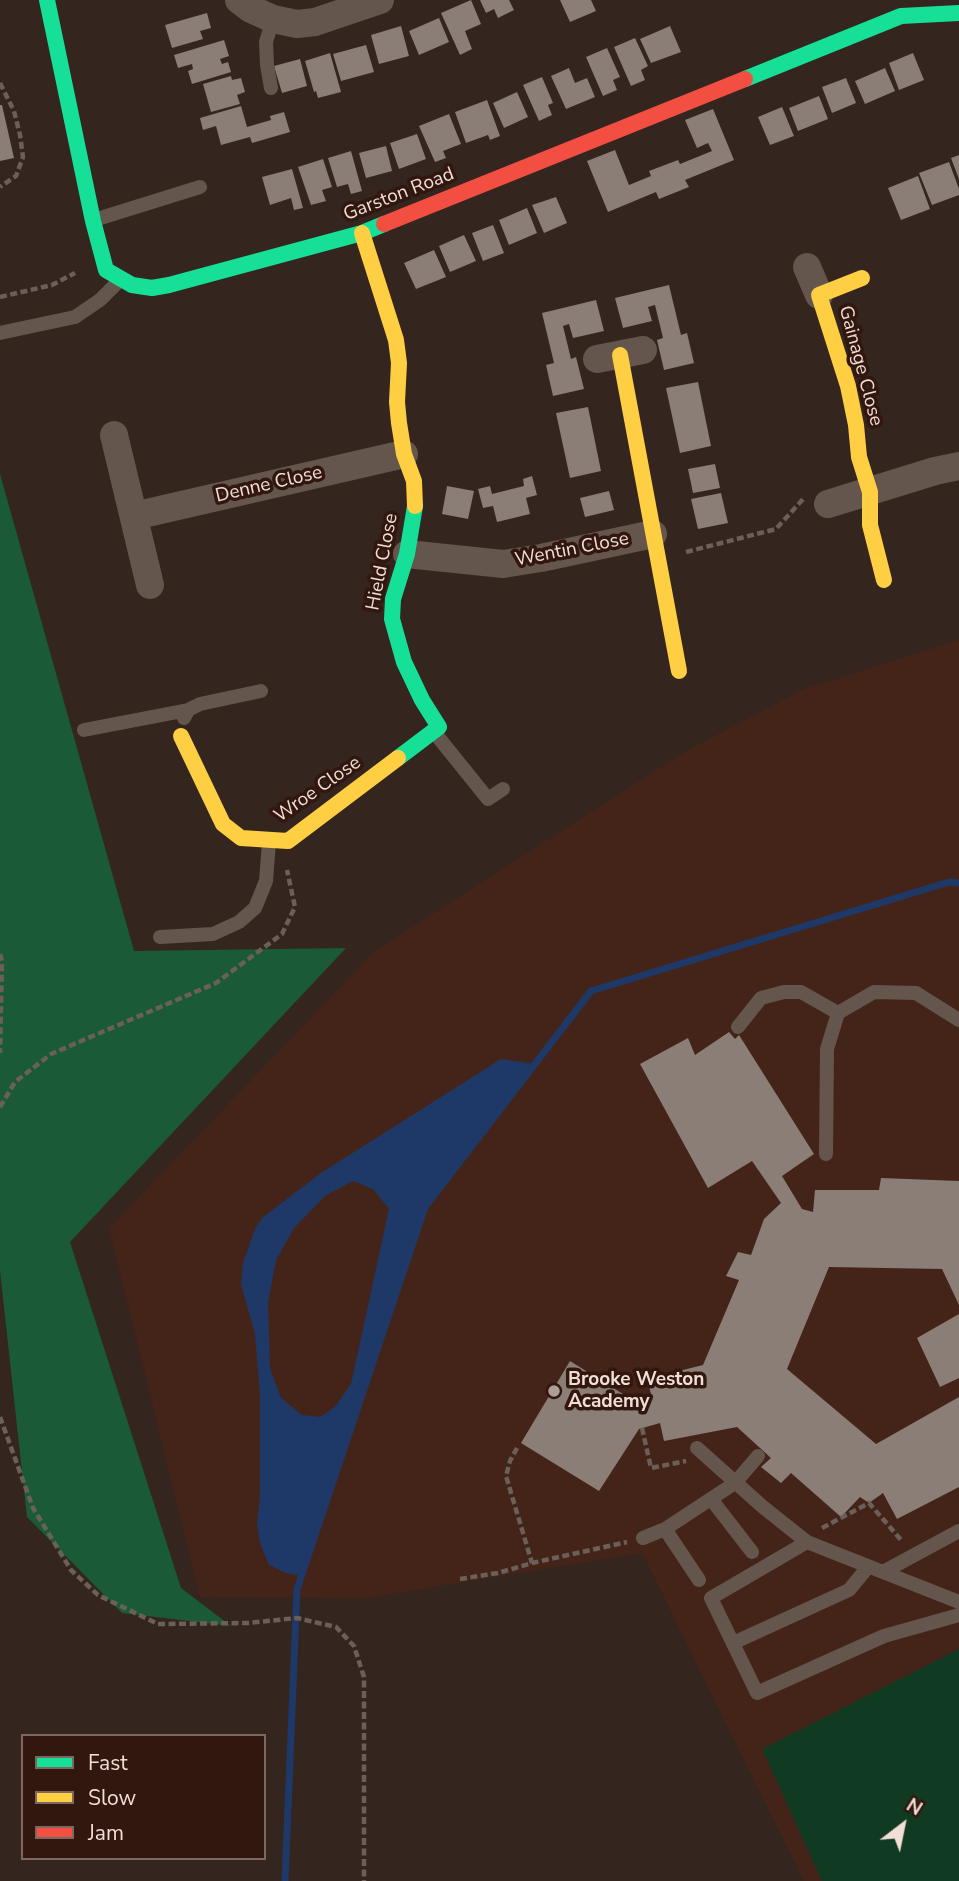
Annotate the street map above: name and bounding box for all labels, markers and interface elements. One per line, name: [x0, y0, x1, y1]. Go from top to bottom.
street label: Garston Road: [340, 163, 458, 227]
street label: Gainage Close: [833, 303, 887, 429]
street label: Denne Close: [213, 462, 325, 508]
street label: Hield Close: [362, 511, 404, 613]
street label: Wentin Close: [513, 528, 631, 572]
street label: Wroe Close: [270, 752, 366, 828]
place label: Brooke Weston Academy: [568, 1369, 704, 1413]
marker: Brooke Weston Academy: [546, 1383, 562, 1399]
legend: [21, 1734, 266, 1860]
text: Fast: [88, 1749, 128, 1777]
text: Slow: [88, 1784, 136, 1812]
north arrow: [868, 1790, 938, 1860]
text: N: [901, 1792, 927, 1822]
text: Jam: [88, 1819, 124, 1847]

